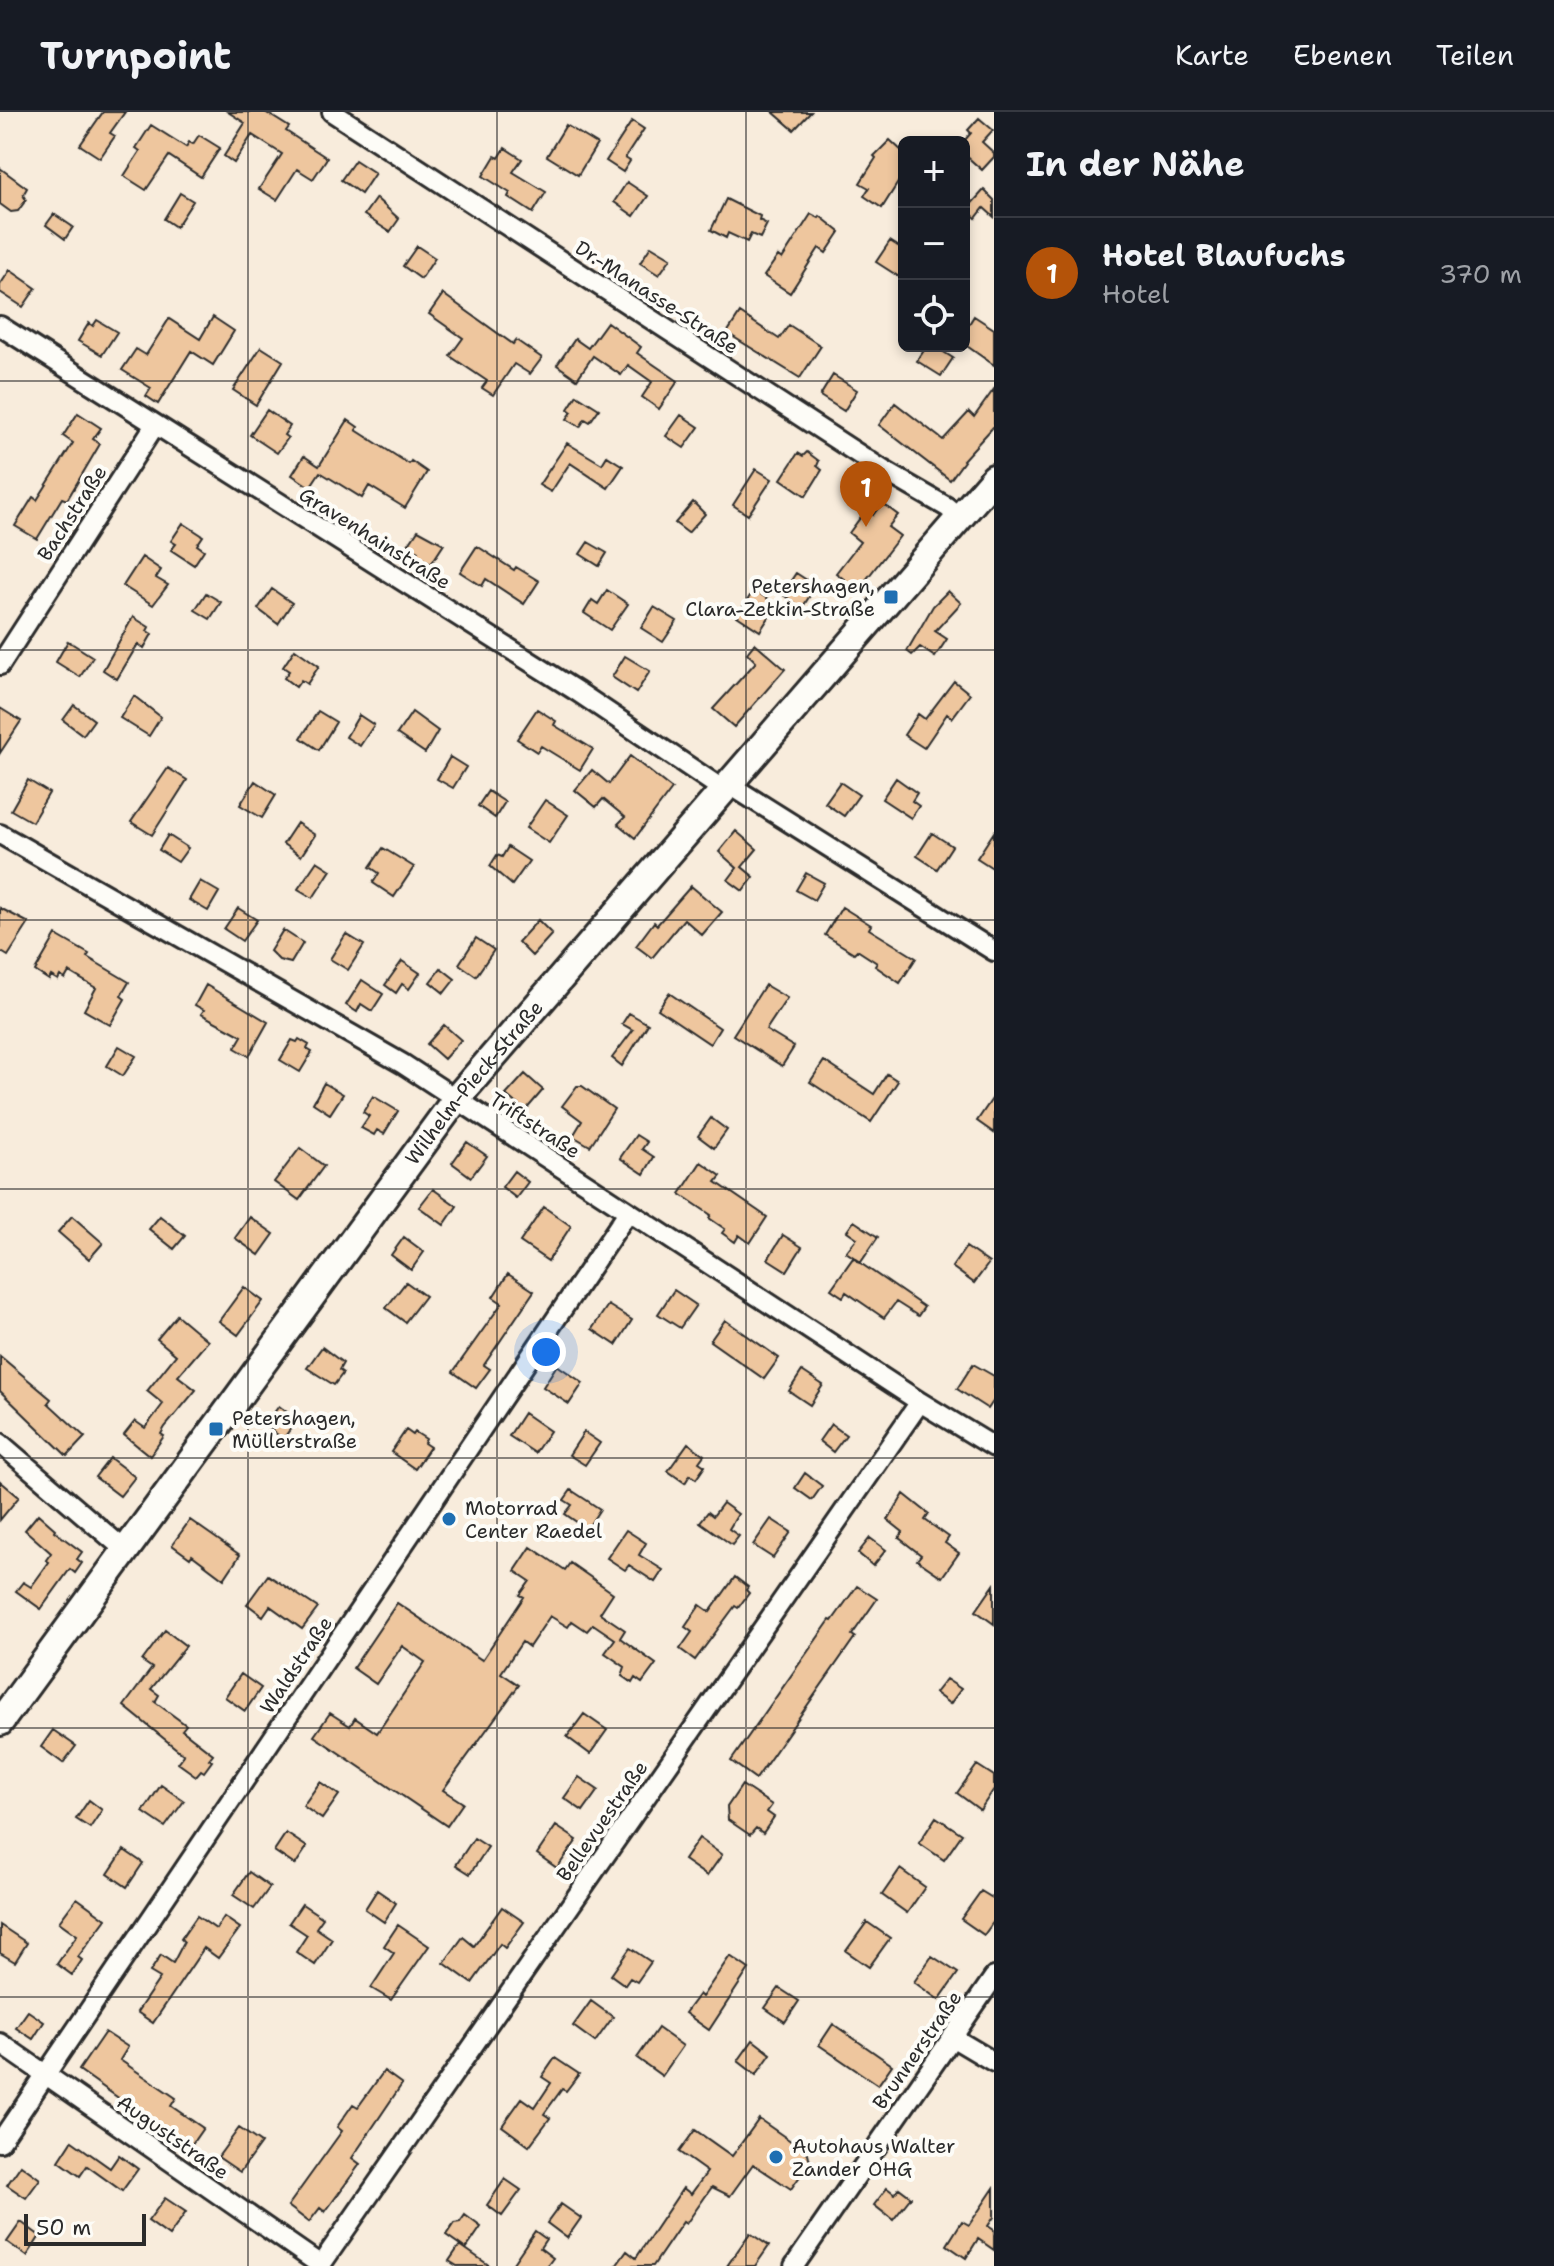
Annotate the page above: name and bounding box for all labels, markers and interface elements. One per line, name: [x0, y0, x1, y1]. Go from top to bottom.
text: Turnpoint: [40, 30, 231, 81]
text: Karte: [1175, 36, 1249, 74]
text: Ebenen: [1293, 36, 1392, 74]
text: Teilen: [1436, 36, 1514, 74]
map controls: [898, 136, 970, 352]
button: +: [898, 136, 970, 208]
text: In der Nähe: [1026, 141, 1245, 187]
button: −: [898, 208, 970, 280]
street label: Dr.-Manasse-Straße: [570, 234, 744, 360]
text: Hotel Blaufuchs: [1102, 235, 1346, 276]
text: 1: [1046, 256, 1058, 291]
text: 370 m: [1439, 256, 1522, 291]
text: Hotel: [1102, 276, 1169, 311]
button: locate: [898, 280, 970, 352]
street label: Bachstraße: [31, 460, 113, 566]
pin: 1: [840, 461, 892, 527]
street label: Gravenhainstraße: [294, 481, 456, 595]
place label: Petershagen, Clara-Zetkin-Straße: [685, 573, 875, 622]
marker: Petershagen, Clara-Zetkin-Straße: [882, 588, 900, 606]
street label: Wilhelm-Pieck-Straße: [399, 995, 549, 1170]
street label: Triftstraße: [484, 1086, 586, 1164]
your location: [526, 1332, 566, 1372]
place label: Petershagen, Müllerstraße: [232, 1405, 357, 1454]
marker: Petershagen, Müllerstraße: [207, 1420, 225, 1438]
place label: Motorrad Center Raedel: [465, 1495, 602, 1544]
marker: Motorrad Center Raedel: [440, 1510, 458, 1528]
street label: Waldstraße: [254, 1611, 338, 1719]
street label: Bellevuestraße: [551, 1755, 653, 1887]
street label: Brunnerstraße: [866, 1986, 968, 2114]
street label: Auguststraße: [112, 2089, 234, 2185]
place label: Autohaus Walter Zander OHG: [792, 2133, 956, 2182]
marker: Autohaus Walter Zander OHG: [767, 2148, 785, 2166]
scale bar: [24, 2210, 146, 2246]
text: 50 m: [36, 2213, 91, 2242]

